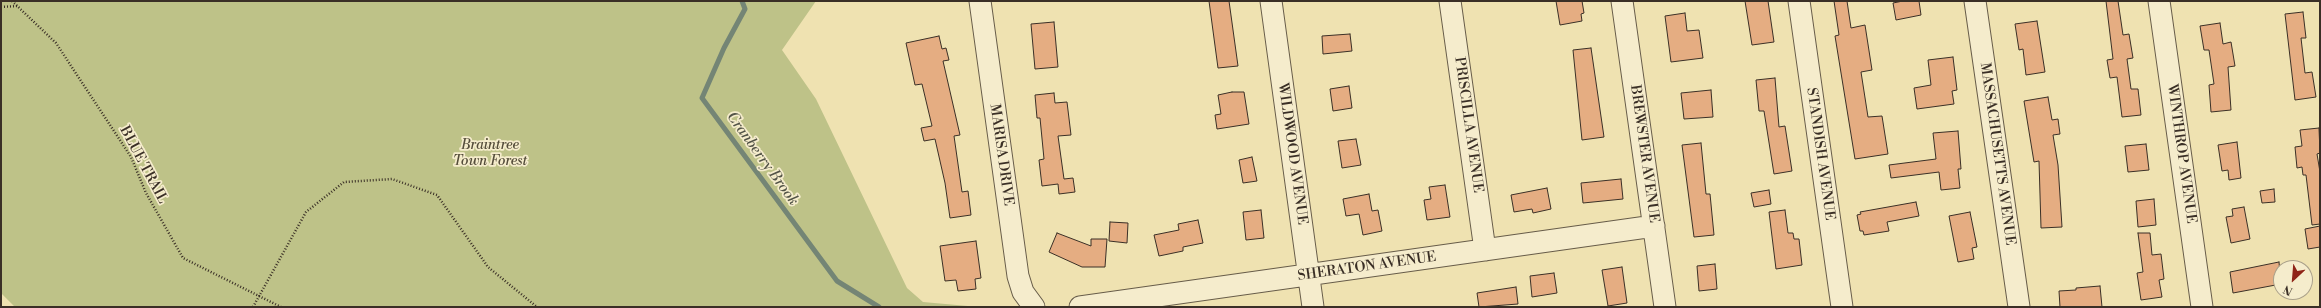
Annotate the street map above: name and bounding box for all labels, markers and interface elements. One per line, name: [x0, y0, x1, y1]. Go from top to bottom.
street label: PRISCILLA AVENUE: [1450, 56, 1486, 194]
street label: MASSACHUSETTS AVENUE: [1976, 62, 2018, 246]
street label: WILDWOOD AVENUE: [1274, 82, 1310, 226]
street label: WINTHROP AVENUE: [2163, 83, 2199, 225]
street label: BREWSTER AVENUE: [1626, 84, 1662, 224]
street label: STANDISH AVENUE: [1802, 87, 1838, 221]
street label: MARISA DRIVE: [986, 103, 1016, 207]
water label: Cranberry Brook: [722, 109, 802, 209]
street label: BLUE TRAIL: [116, 124, 170, 206]
park label: Braintree Town Forest: [453, 138, 527, 170]
street label: SHERATON AVENUE: [1297, 249, 1437, 285]
north arrow: [2273, 260, 2313, 300]
text: N: [2281, 282, 2295, 298]

